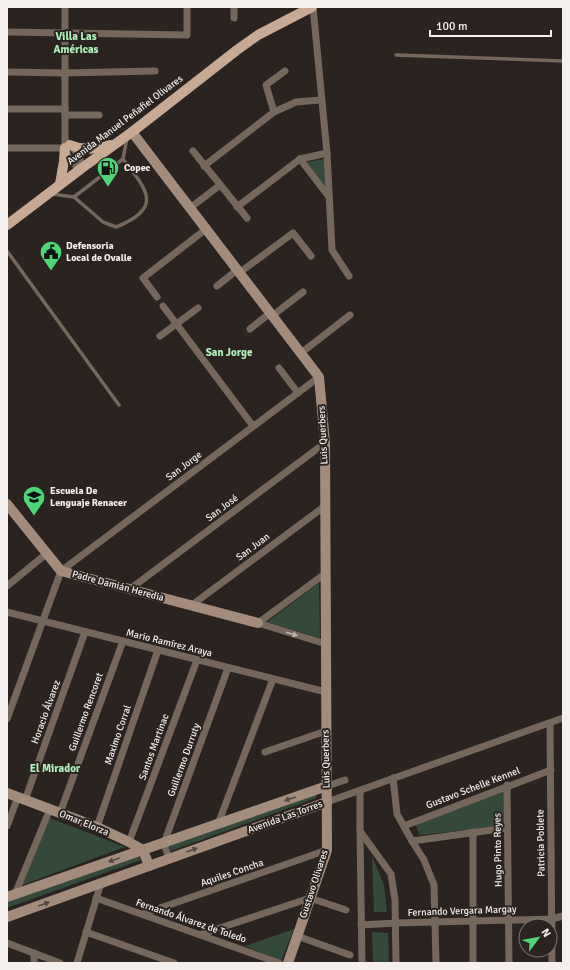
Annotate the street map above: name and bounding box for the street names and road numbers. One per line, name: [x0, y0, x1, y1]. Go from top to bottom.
street label: Avenida Manuel Peñafiel Olivares: [65, 72, 186, 167]
street label: Luis Querbers: [315, 405, 331, 465]
street label: San Jorge: [164, 449, 204, 483]
street label: San José: [203, 492, 241, 524]
street label: San Juan: [234, 531, 272, 563]
street label: Padre Damián Heredia: [71, 568, 165, 604]
street label: Mario Ramírez Araya: [125, 627, 213, 659]
street label: Guillermo Rencoret: [66, 671, 106, 753]
street label: Horacio Álvarez: [28, 678, 63, 746]
street label: Maximo Corral: [102, 704, 134, 766]
street label: Santos Martinac: [136, 712, 172, 782]
street label: Guillermo Durruty: [165, 721, 203, 798]
street label: Luis Querbers: [319, 729, 333, 788]
street label: Gustavo Schelle Kennel: [424, 765, 522, 811]
street label: Avenida Las Torres: [246, 798, 325, 836]
street label: Omar Elorza: [57, 808, 111, 838]
street label: Patricia Poblete: [534, 809, 548, 877]
street label: Hugo Pinto Reyes: [491, 812, 505, 887]
street label: Gustavo Olivares: [297, 848, 331, 920]
street label: Aquiles Concha: [199, 857, 265, 889]
street label: Fernando Álvarez de Toledo: [134, 895, 248, 946]
street label: Fernando Vergara Margay: [407, 903, 517, 919]

